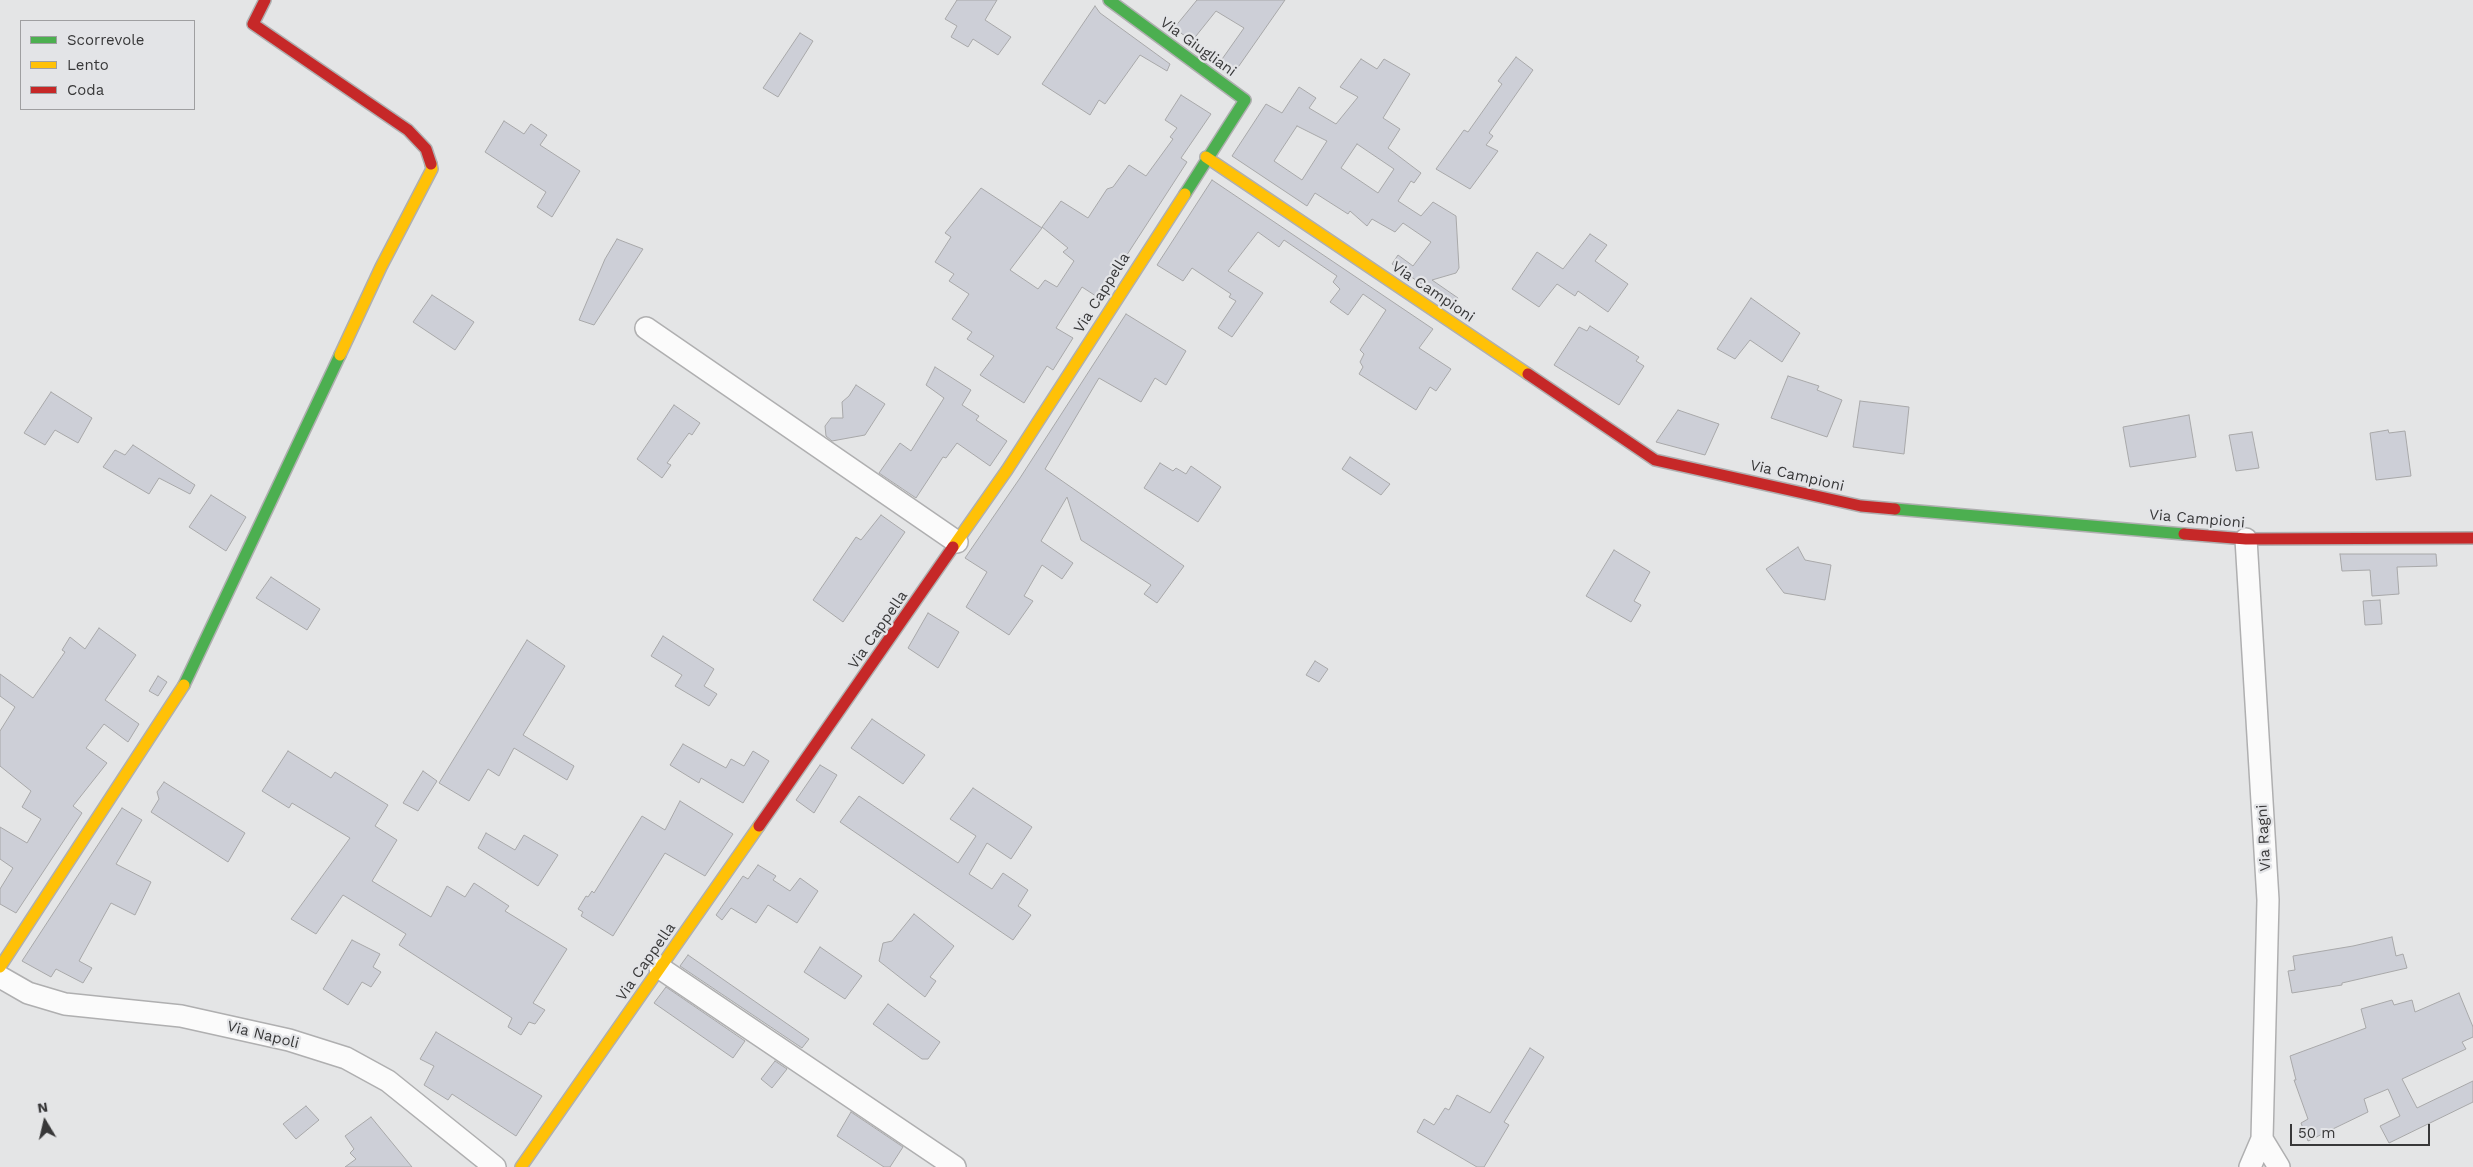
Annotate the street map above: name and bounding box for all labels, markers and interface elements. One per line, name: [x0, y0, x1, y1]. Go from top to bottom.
street label: Via Giugliani: [1156, 13, 1240, 81]
legend: [20, 20, 195, 110]
text: Scorrevole: [67, 31, 145, 49]
text: Lento: [67, 56, 109, 74]
text: Coda: [67, 81, 104, 99]
street label: Via Cappella: [1070, 250, 1134, 336]
street label: Via Campioni: [1388, 258, 1478, 326]
street label: Via Campioni: [1748, 456, 1846, 496]
street label: Via Campioni: [2148, 506, 2246, 532]
street label: Via Cappella: [844, 587, 912, 673]
street label: Via Ragni: [2253, 804, 2275, 872]
street label: Via Cappella: [612, 919, 680, 1005]
street label: Via Napoli: [225, 1017, 301, 1053]
north arrow: [20, 1097, 70, 1147]
text: N: [36, 1098, 49, 1116]
scale bar: [2293, 1114, 2433, 1146]
text: 50 m: [2298, 1124, 2335, 1142]

